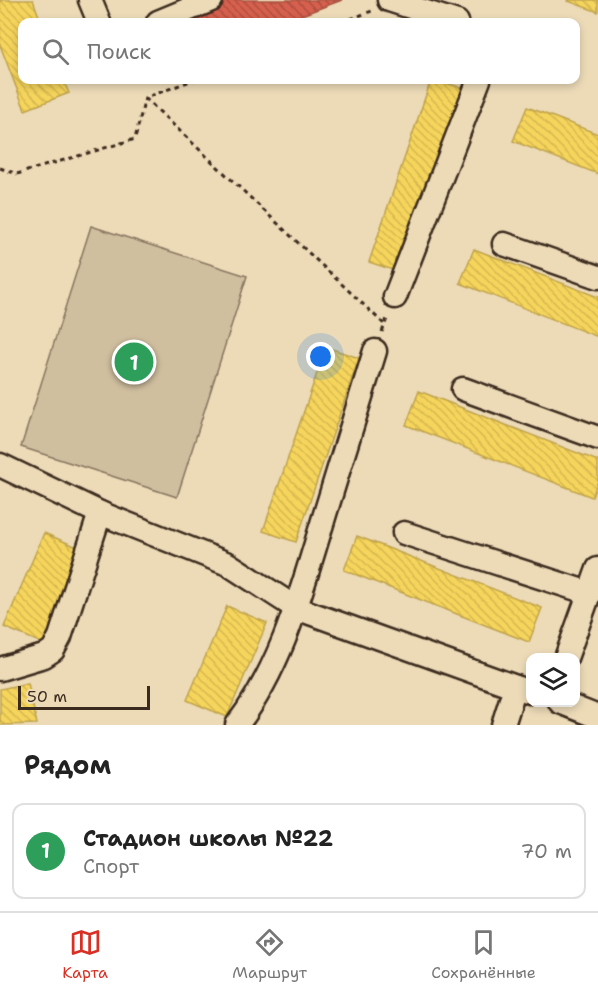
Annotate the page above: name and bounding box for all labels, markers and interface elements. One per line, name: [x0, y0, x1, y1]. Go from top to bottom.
search box: [18, 18, 580, 84]
icon: search: [39, 35, 72, 68]
text: Поиск: [87, 37, 151, 66]
pin: 1: [114, 340, 154, 385]
your location: [306, 342, 335, 371]
map controls: [526, 653, 580, 707]
button: layers: [526, 653, 580, 707]
scale bar: [18, 683, 150, 710]
text: 50 m: [27, 686, 67, 707]
text: Рядом: [24, 747, 111, 782]
text: Стадион школы №22: [83, 824, 333, 853]
text: 1: [41, 838, 50, 864]
text: 70 m: [520, 838, 572, 864]
text: Спорт: [83, 853, 139, 879]
tab: Карта: [62, 926, 108, 983]
tab: Маршрут: [232, 926, 307, 983]
tab: Сохранённые: [431, 926, 536, 983]

